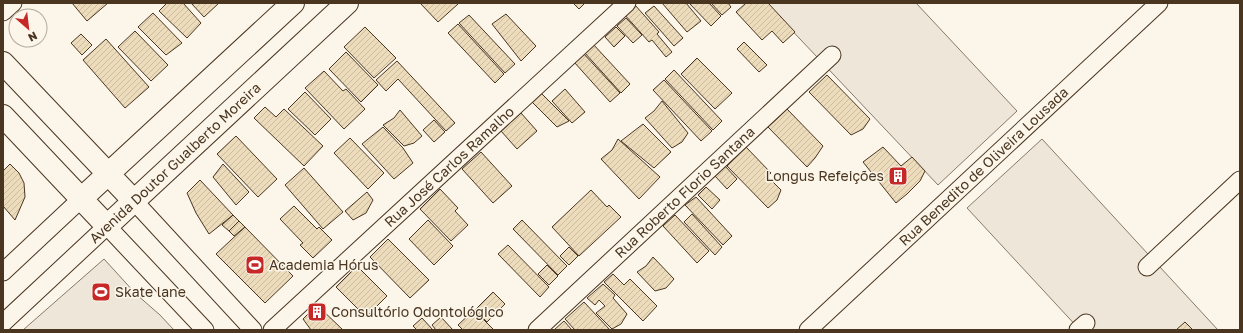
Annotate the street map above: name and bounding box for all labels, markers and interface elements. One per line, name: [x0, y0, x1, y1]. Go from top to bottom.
north arrow: [8, 8, 48, 48]
text: N: [26, 30, 40, 45]
street label: Avenida Doutor Gualberto Moreira: [86, 79, 264, 247]
street label: Rua Benedito de Oliveira Lousada: [895, 83, 1071, 249]
street label: Rua José Carlos Ramalho: [381, 102, 517, 230]
street label: Rua Roberto Florio Santana: [611, 123, 758, 261]
building icon: Longus Refeições: [887, 165, 909, 187]
place label: Longus Refeições: [765, 167, 884, 184]
sports icon: Academia Hórus: [244, 254, 266, 276]
place label: Academia Hórus: [269, 256, 378, 273]
sports icon: Skate lane: [90, 281, 112, 303]
place label: Skate lane: [115, 283, 186, 300]
building icon: Consultório Odontológico: [306, 301, 328, 323]
place label: Consultório Odontológico: [331, 303, 504, 320]

